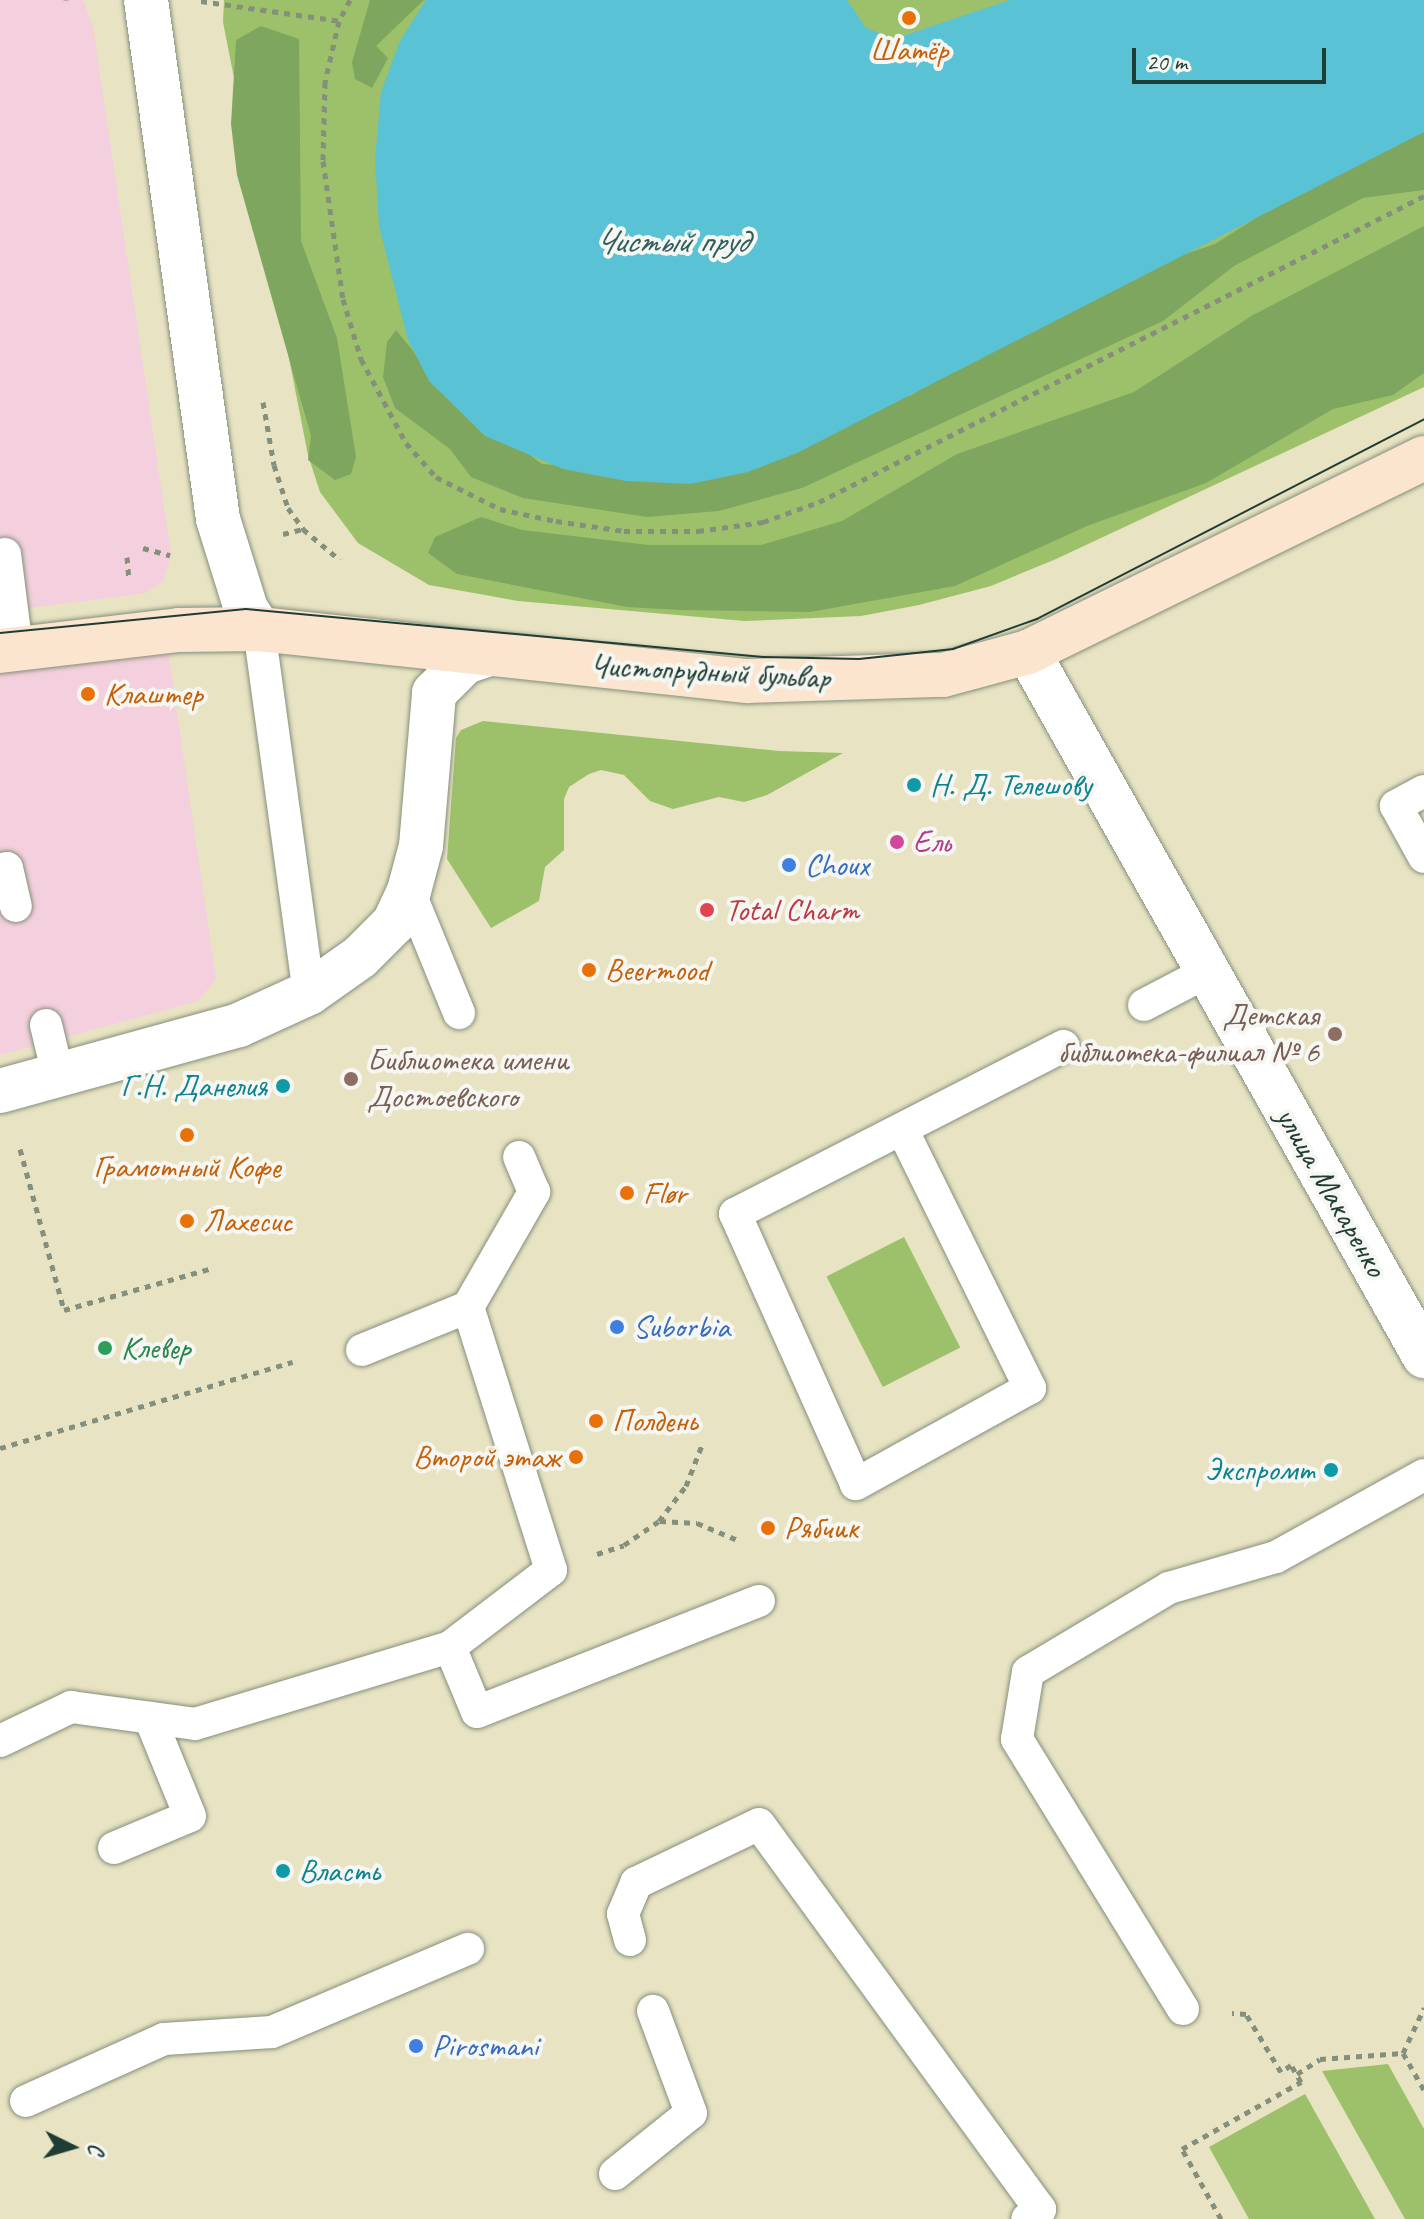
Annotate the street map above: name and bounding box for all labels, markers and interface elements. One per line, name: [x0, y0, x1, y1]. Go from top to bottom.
marker: Шатёр: [900, 9, 918, 27]
place label: Шатёр: [870, 31, 948, 69]
scale bar: [1136, 32, 1330, 82]
text: 20 m: [1146, 47, 1187, 77]
water label: Чистый пруд: [595, 221, 747, 261]
street label: Чистопрудный бульвар: [589, 647, 831, 697]
place label: Клаштер: [104, 675, 203, 713]
marker: Клаштер: [79, 685, 97, 703]
place label: Н. Д. Телешову: [930, 766, 1091, 804]
marker: Н. Д. Телешову: [905, 776, 923, 794]
place label: Ель: [913, 823, 950, 861]
marker: Ель: [888, 833, 906, 851]
place label: Choux: [805, 846, 869, 884]
marker: Choux: [780, 856, 798, 874]
place label: Total Charm: [725, 891, 858, 929]
marker: Total Charm: [696, 899, 718, 921]
place label: Beermood: [605, 951, 709, 989]
marker: Beermood: [580, 961, 598, 979]
place label: Детская библиотека-филиал № 6: [1058, 997, 1319, 1072]
marker: Детская библиотека-филиал № 6: [1326, 1025, 1344, 1043]
place label: Библиотека имени Достоевского: [367, 1042, 564, 1117]
place label: Г.Н. Данелия: [121, 1067, 267, 1105]
marker: Библиотека имени Достоевского: [342, 1070, 360, 1088]
marker: Г.Н. Данелия: [274, 1077, 292, 1095]
street label: улица Макаренко: [1267, 1100, 1395, 1284]
marker: Грамотный Кофе: [178, 1126, 196, 1144]
place label: Грамотный Кофе: [94, 1148, 280, 1186]
place label: Flør: [643, 1174, 686, 1212]
marker: Flør: [618, 1184, 636, 1202]
place label: Лахесис: [203, 1202, 292, 1240]
marker: Лахесис: [178, 1212, 196, 1230]
place label: Suborbia: [633, 1308, 730, 1346]
marker: Suborbia: [608, 1318, 626, 1336]
place label: Клевер: [121, 1329, 190, 1367]
marker: Клевер: [96, 1339, 114, 1357]
place label: Полдень: [612, 1402, 698, 1440]
marker: Полдень: [587, 1412, 605, 1430]
place label: Второй этаж: [413, 1438, 560, 1476]
marker: Второй этаж: [567, 1448, 585, 1466]
place label: Экспромт: [1205, 1451, 1315, 1489]
marker: Экспромт: [1322, 1461, 1340, 1479]
place label: Рябчик: [784, 1509, 858, 1547]
marker: Рябчик: [759, 1519, 777, 1537]
place label: Власть: [299, 1852, 380, 1890]
marker: Власть: [274, 1862, 292, 1880]
place label: Pirosmani: [432, 2027, 538, 2065]
marker: Pirosmani: [407, 2037, 425, 2055]
north arrow: [32, 2107, 112, 2187]
text: С: [81, 2142, 110, 2156]

